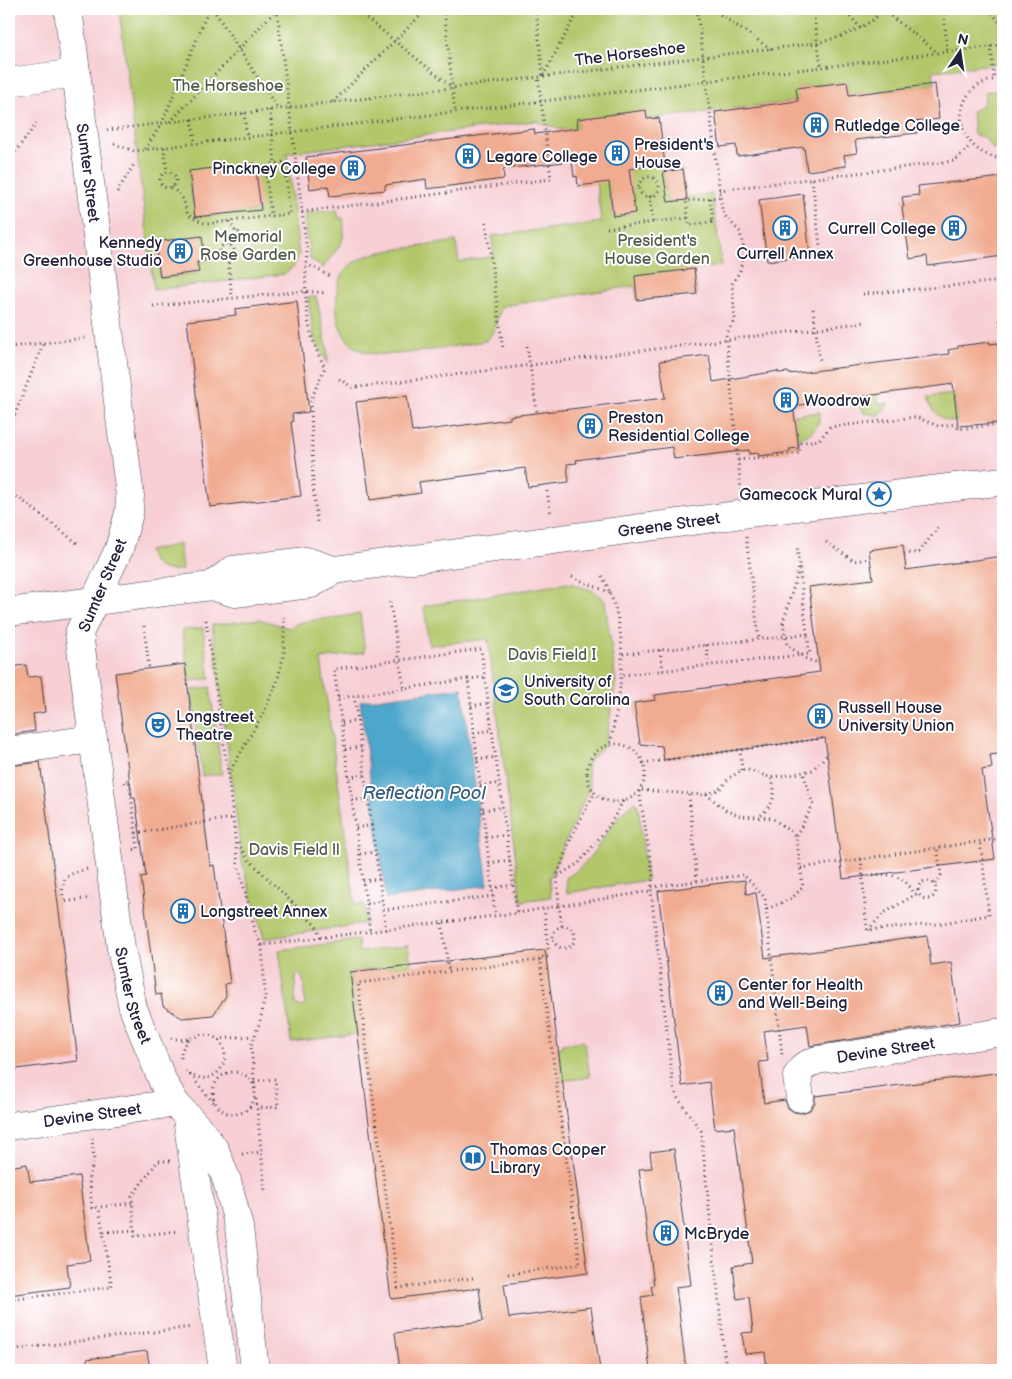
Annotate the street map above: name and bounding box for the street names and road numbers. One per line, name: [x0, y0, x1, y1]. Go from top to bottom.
street label: The Horseshoe: [574, 38, 687, 71]
street label: Sumter Street: [72, 122, 103, 224]
street label: Greene Street: [617, 509, 721, 542]
street label: Sumter Street: [75, 536, 132, 635]
street label: Sumter Street: [110, 946, 155, 1047]
street label: Devine Street: [835, 1034, 936, 1068]
street label: Devine Street: [42, 1100, 143, 1132]

